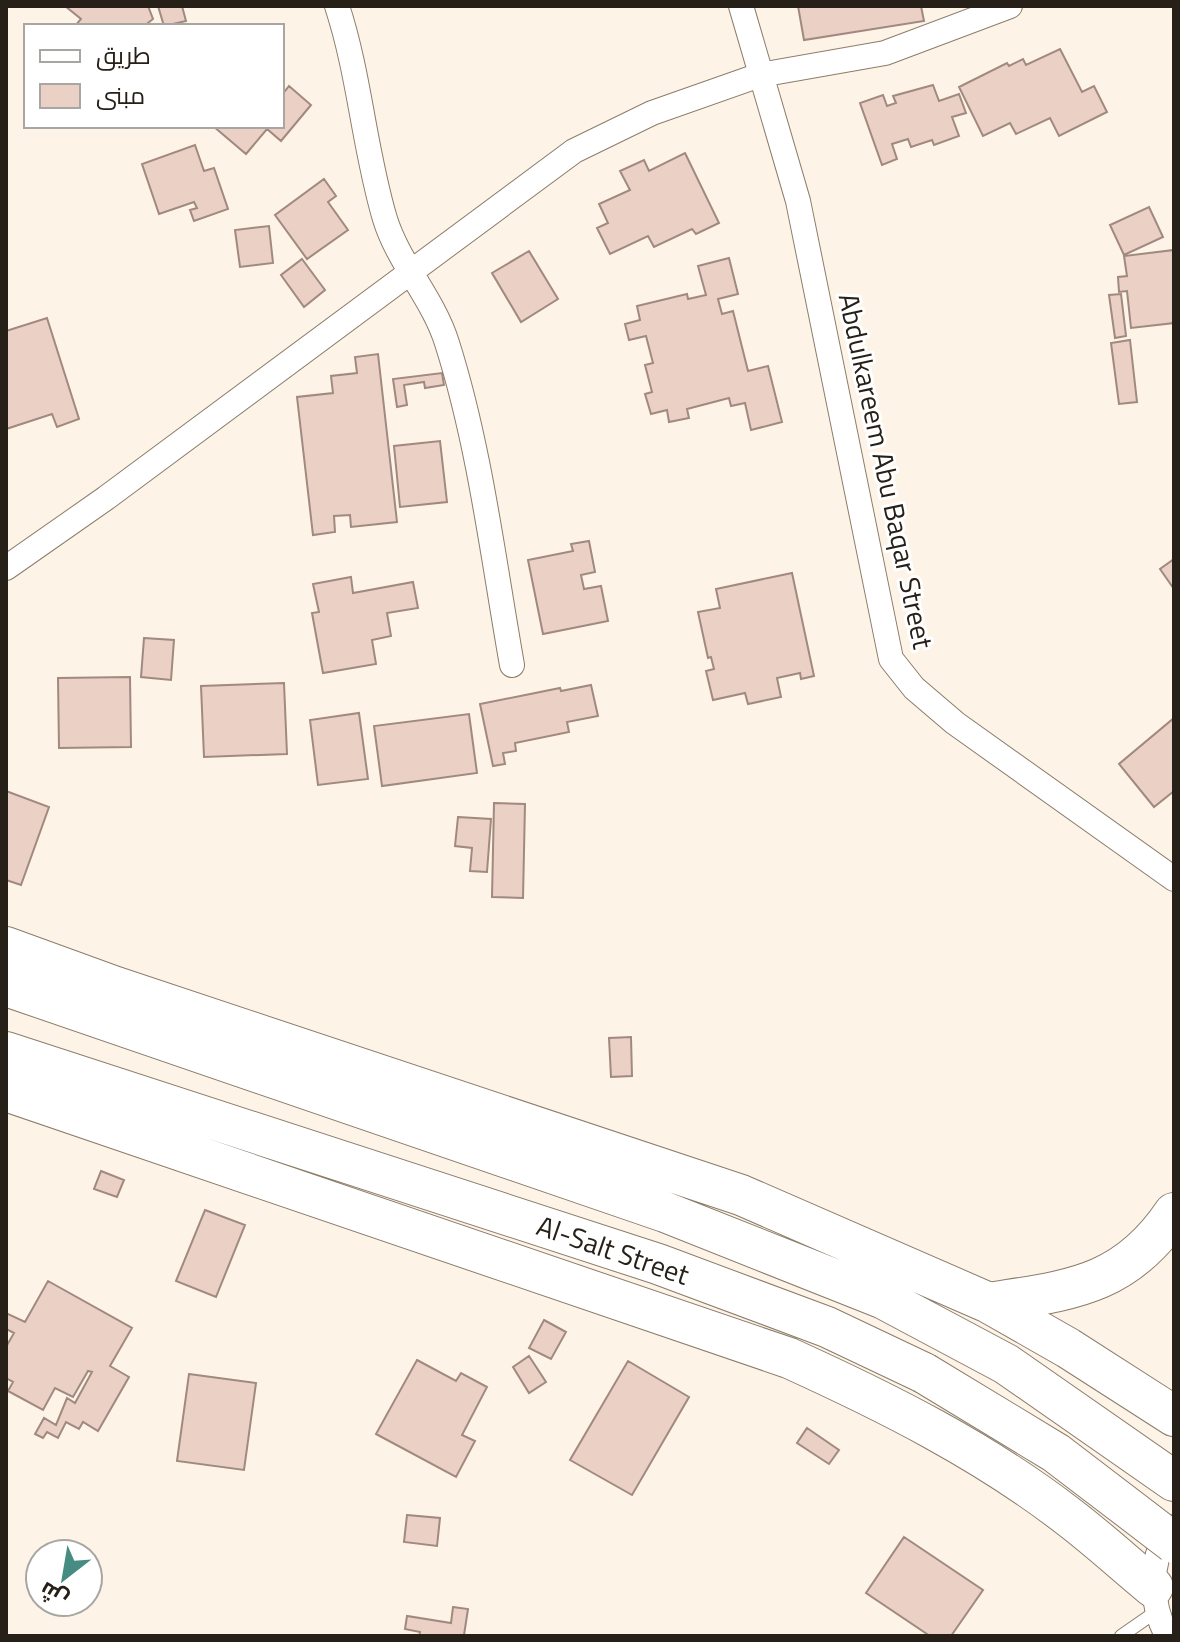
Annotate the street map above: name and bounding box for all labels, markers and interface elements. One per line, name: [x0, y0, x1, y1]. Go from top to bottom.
legend: [24, 24, 284, 128]
text: طريق: [96, 37, 151, 73]
text: مبنى: [96, 77, 145, 113]
street label: Abdulkareem Abu Baqar Street: [828, 289, 945, 653]
street label: Al-Salt Street: [531, 1203, 695, 1296]
north arrow: [24, 1538, 104, 1618]
text: ش: [33, 1573, 75, 1617]

